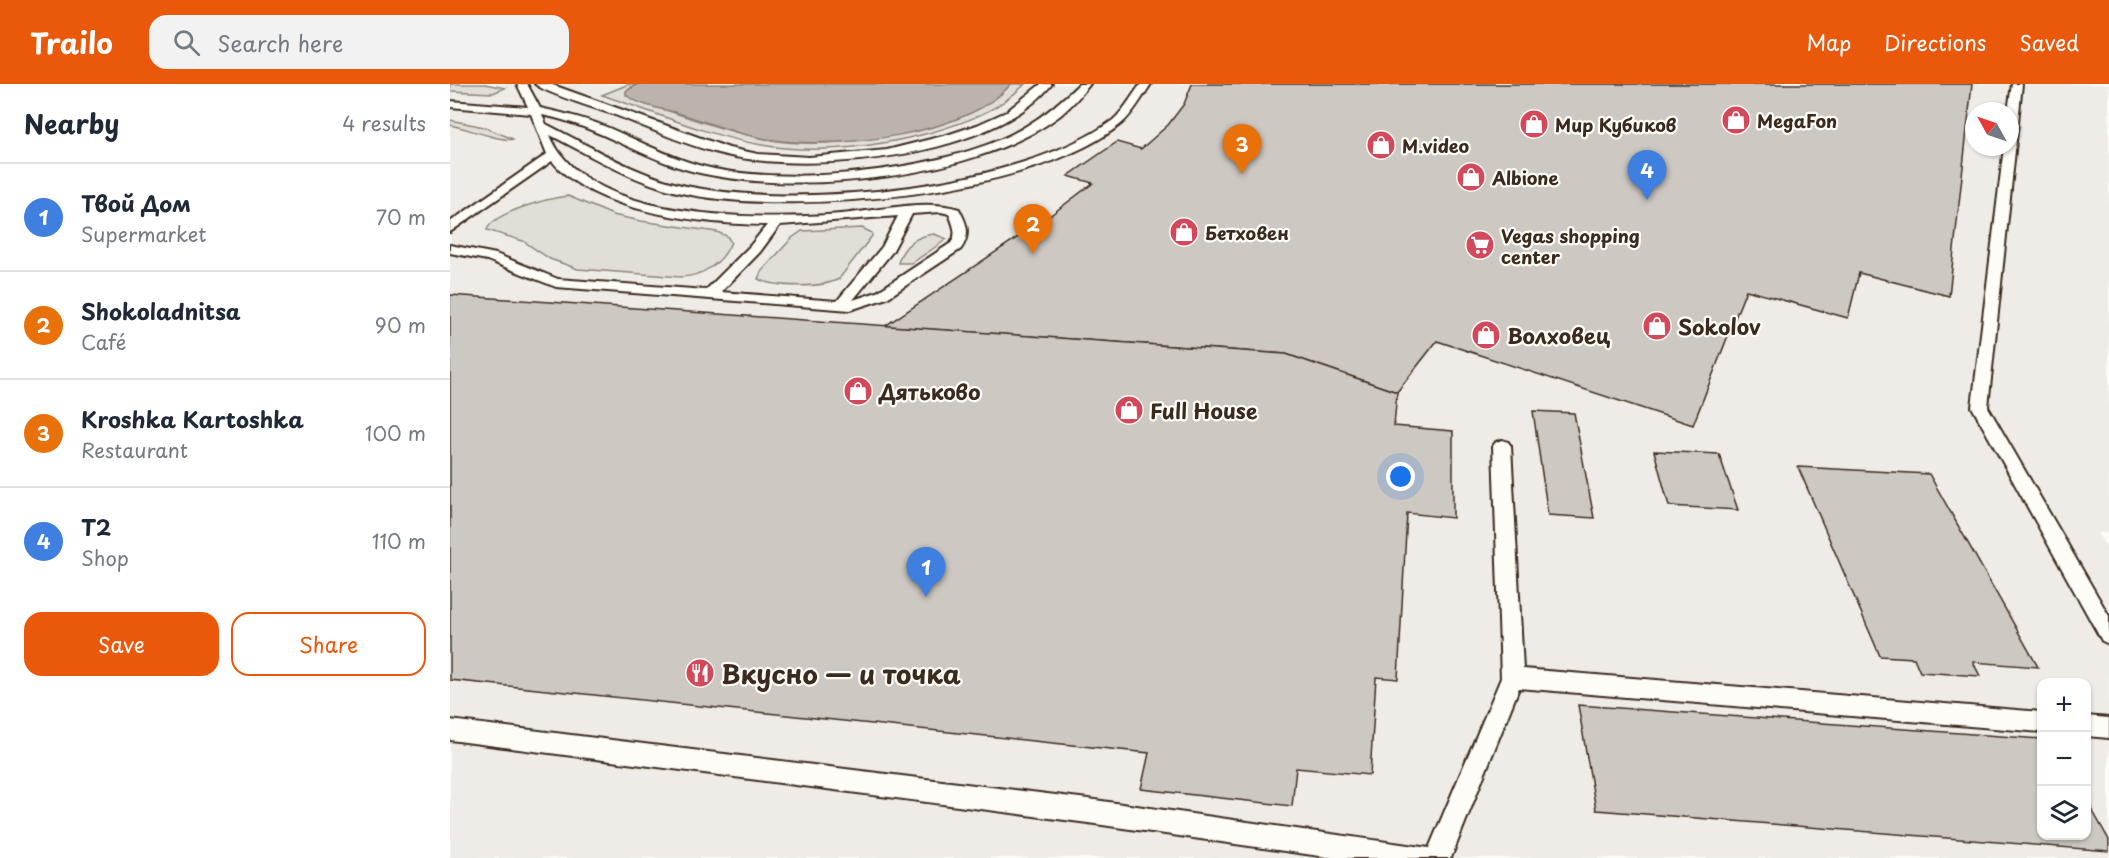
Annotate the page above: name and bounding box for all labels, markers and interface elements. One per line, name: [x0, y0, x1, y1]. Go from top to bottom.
search box: [149, 15, 569, 69]
text: Trailo: [30, 21, 113, 64]
icon: search: [170, 26, 203, 59]
text: Search here: [218, 26, 343, 59]
text: Map: [1806, 26, 1851, 58]
text: Directions: [1884, 26, 1986, 58]
text: Saved: [2019, 26, 2079, 58]
north arrow: [1965, 102, 2019, 156]
text: Nearby: [24, 104, 119, 143]
shop icon: MegaFon: [1720, 104, 1752, 136]
place label: MegaFon: [1757, 107, 1837, 134]
text: 4 results: [342, 108, 426, 138]
shop icon: Мир Кубиков: [1518, 108, 1550, 140]
place label: Мир Кубиков: [1555, 111, 1677, 138]
pin: 3: [1222, 124, 1262, 174]
shop icon: M.video: [1365, 129, 1397, 161]
place label: M.video: [1402, 132, 1470, 159]
pin: 4: [1628, 150, 1666, 200]
shop icon: Albione: [1455, 161, 1487, 193]
place label: Albione: [1491, 164, 1559, 191]
text: Твой Дом: [81, 186, 191, 219]
text: 1: [39, 202, 48, 232]
text: 70 m: [376, 202, 426, 232]
pin: 2: [1014, 204, 1052, 254]
shop icon: Бетховен: [1168, 216, 1200, 248]
text: Supermarket: [81, 219, 207, 249]
place label: Бетховен: [1205, 219, 1289, 246]
place label: Vegas shopping center: [1501, 222, 1640, 270]
supermarket icon: Vegas shopping center: [1464, 229, 1496, 261]
text: Shokoladnitsa: [81, 294, 241, 327]
text: 2: [36, 310, 51, 340]
text: 90 m: [375, 310, 426, 340]
shop icon: Sokolov: [1641, 310, 1673, 342]
place label: Sokolov: [1678, 310, 1761, 342]
shop icon: Волховец: [1470, 319, 1502, 351]
place label: Волховец: [1507, 319, 1611, 351]
text: Café: [81, 327, 126, 357]
shop icon: Дятьково: [842, 375, 874, 407]
place label: Дятьково: [878, 375, 980, 407]
shop icon: Full House: [1113, 394, 1145, 426]
place label: Full House: [1150, 394, 1257, 426]
text: Kroshka Kartoshka: [81, 402, 304, 435]
text: 3: [37, 418, 50, 448]
text: 100 m: [365, 418, 426, 448]
text: Restaurant: [81, 435, 188, 465]
your location: [1386, 462, 1415, 491]
text: T2: [81, 510, 111, 543]
text: 4: [37, 526, 50, 556]
text: 110 m: [372, 526, 426, 556]
text: Shop: [81, 543, 129, 573]
pin: 1: [906, 548, 946, 597]
button: Save: [24, 612, 219, 676]
button: Share: [231, 612, 426, 676]
place label: Вкусно — и точка: [721, 654, 961, 693]
restaurant icon: Вкусно — и точка: [684, 657, 716, 689]
map controls: [2037, 678, 2091, 840]
button: +: [2037, 678, 2091, 732]
button: −: [2037, 732, 2091, 786]
button: layers: [2037, 786, 2091, 840]

